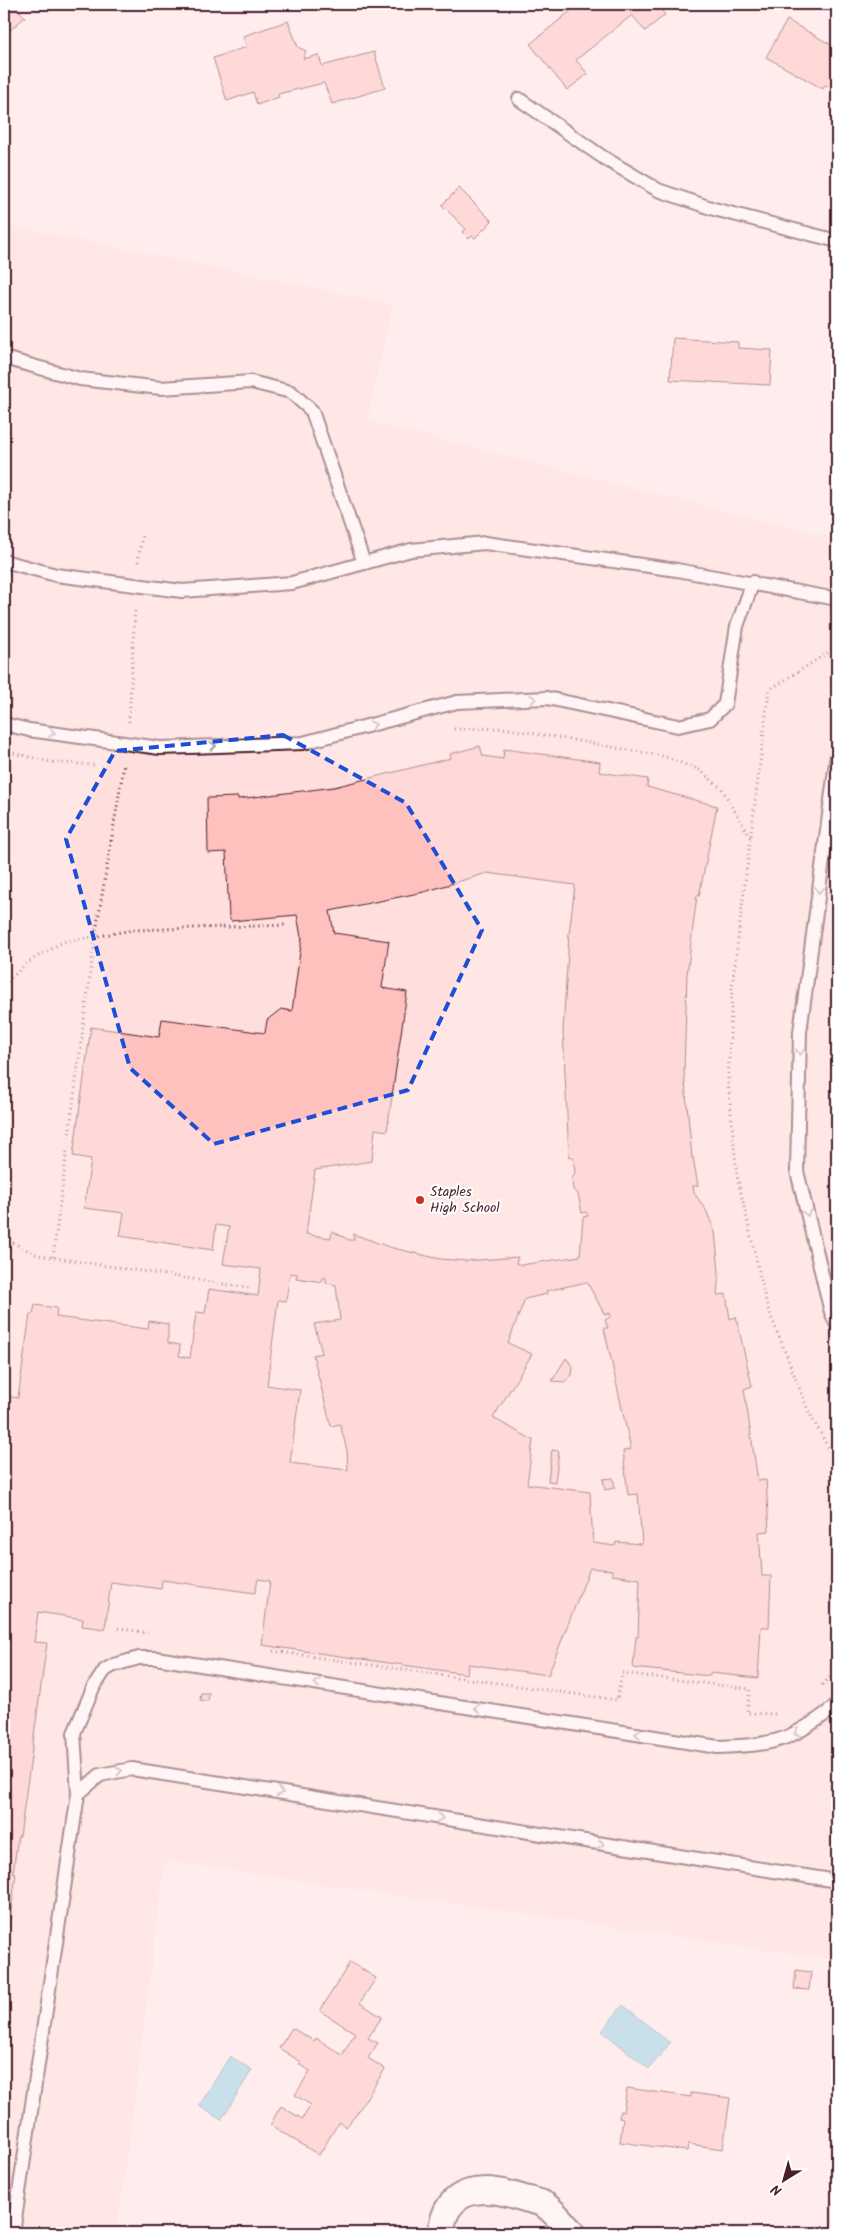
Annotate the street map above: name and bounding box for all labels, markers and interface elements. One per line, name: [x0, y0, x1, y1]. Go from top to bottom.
one-way arrow: [529, 693, 537, 704]
one-way arrow: [369, 720, 377, 730]
one-way arrow: [48, 727, 56, 738]
one-way arrow: [210, 741, 217, 751]
one-way arrow: [814, 887, 825, 895]
one-way arrow: [795, 1048, 805, 1056]
place label: Staples High School: [430, 1181, 500, 1219]
marker: Staples High School: [414, 1194, 426, 1206]
one-way arrow: [801, 1208, 812, 1217]
one-way arrow: [313, 1679, 321, 1689]
one-way arrow: [473, 1704, 482, 1714]
one-way arrow: [793, 1727, 802, 1738]
one-way arrow: [634, 1729, 642, 1739]
one-way arrow: [115, 1767, 124, 1777]
one-way arrow: [275, 1787, 284, 1797]
one-way arrow: [437, 1812, 445, 1823]
one-way arrow: [596, 1838, 605, 1848]
north arrow: [758, 2154, 808, 2204]
text: N: [767, 2178, 787, 2201]

